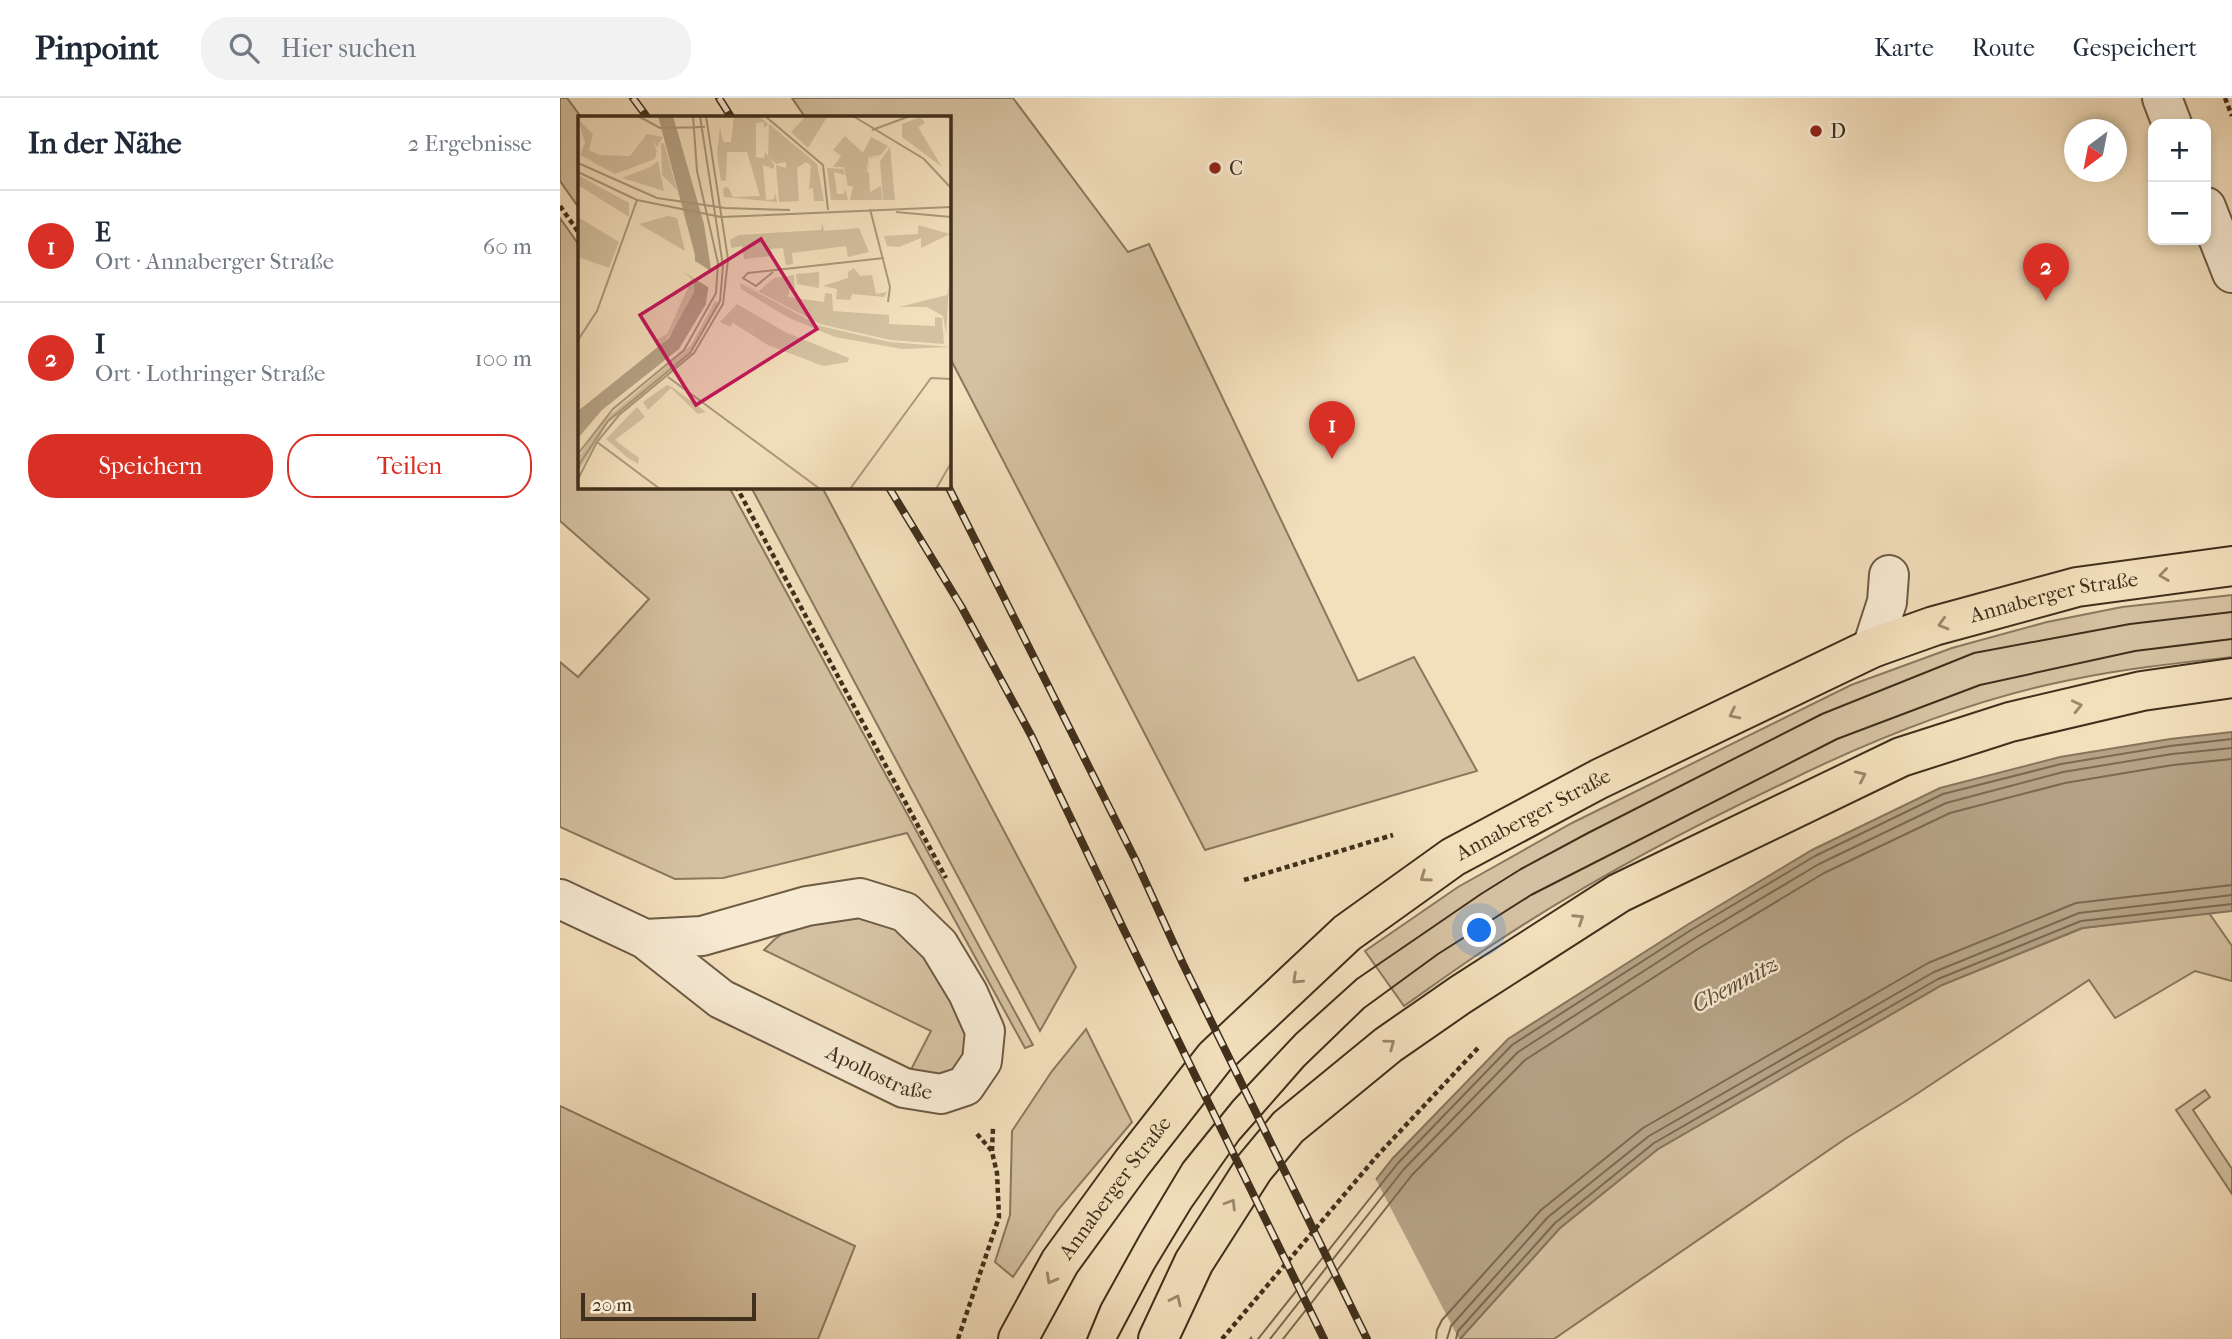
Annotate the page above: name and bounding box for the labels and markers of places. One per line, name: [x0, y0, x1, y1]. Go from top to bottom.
place label: D: [1830, 119, 1846, 143]
marker: D: [1808, 123, 1824, 139]
place label: C: [1229, 156, 1243, 180]
marker: C: [1207, 160, 1223, 176]
pin: 2: [2023, 243, 2069, 301]
pin: 1: [1309, 401, 1355, 459]

